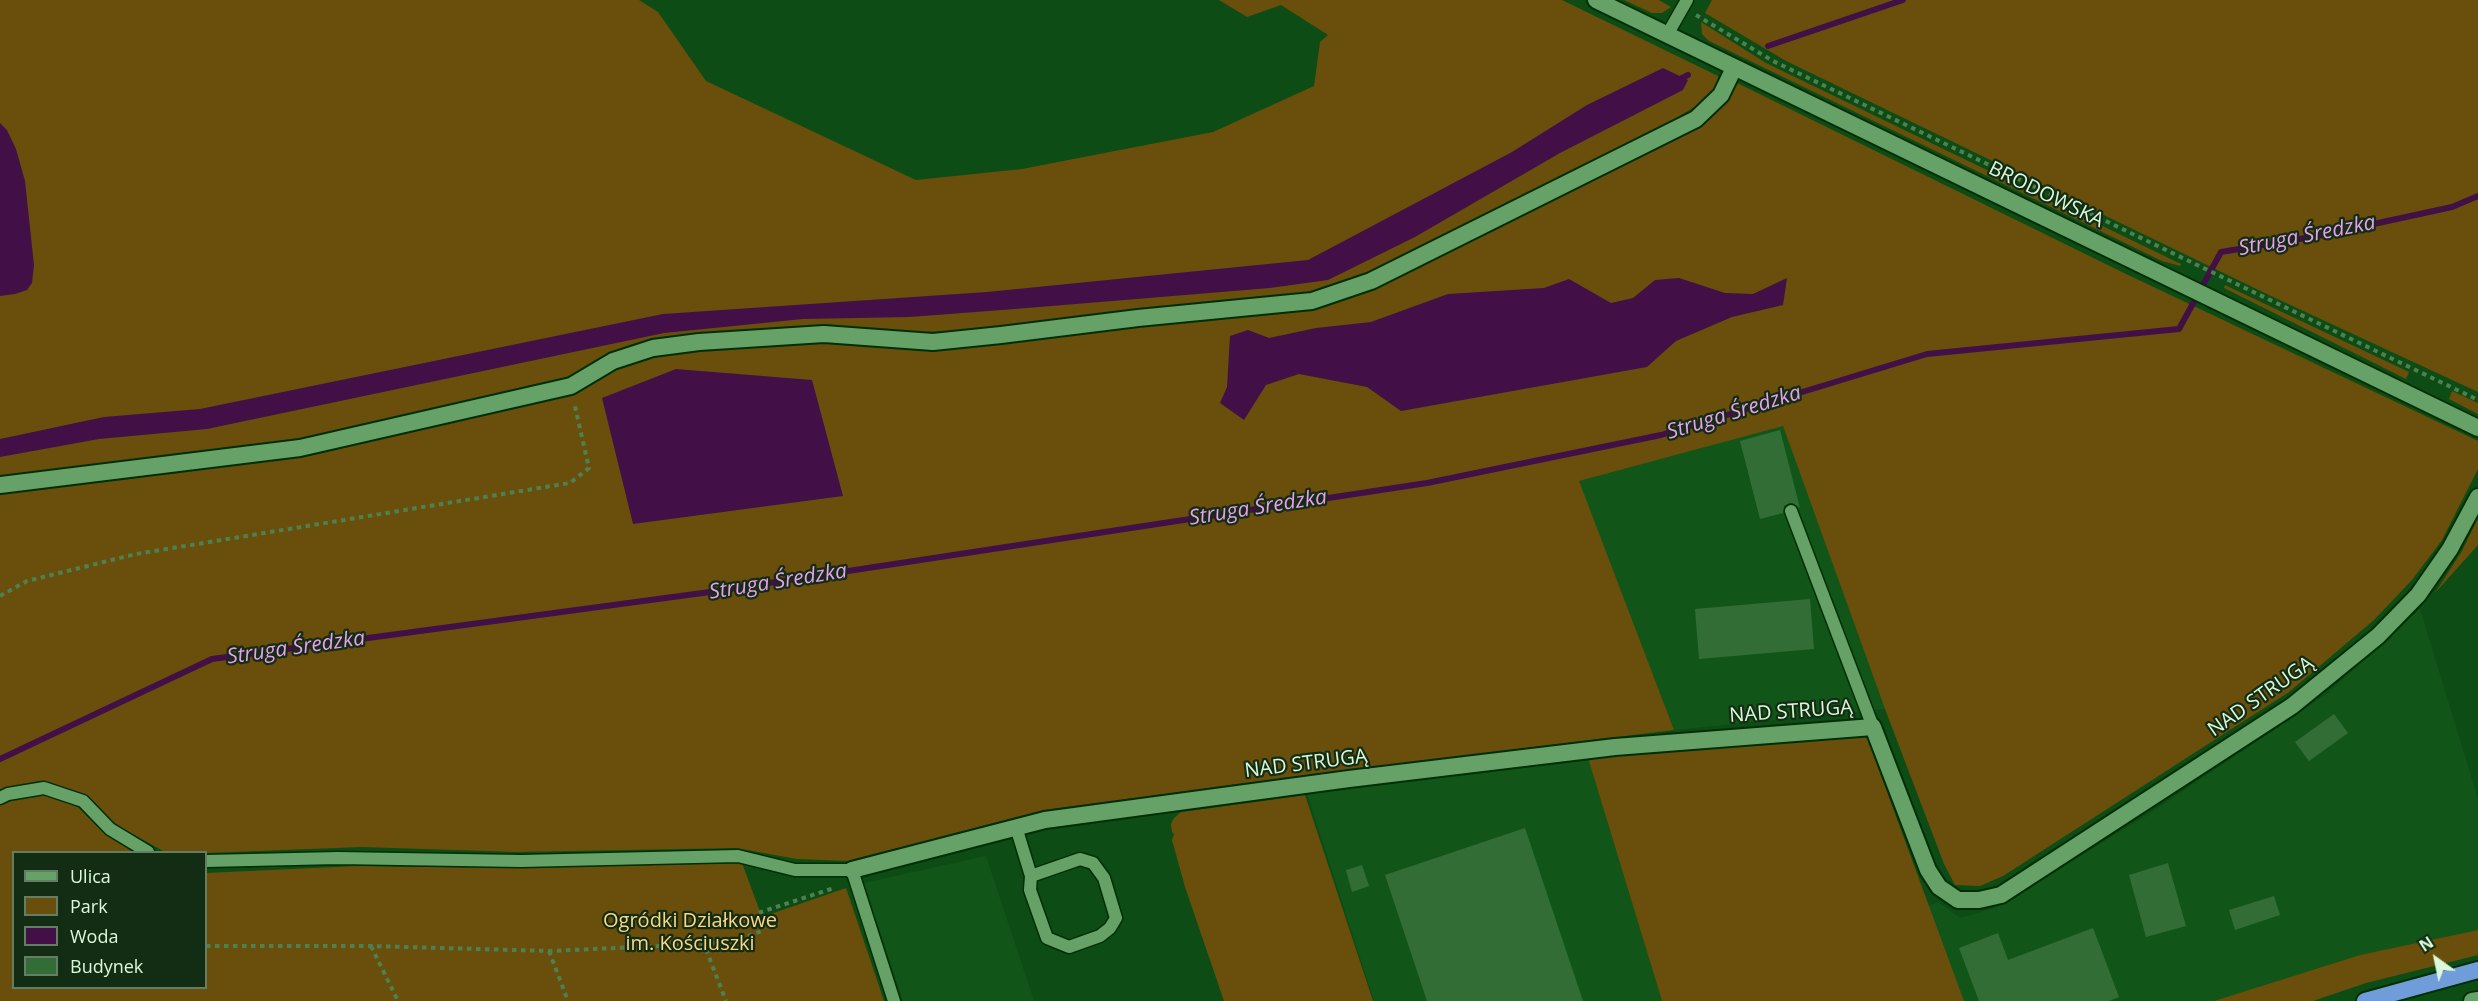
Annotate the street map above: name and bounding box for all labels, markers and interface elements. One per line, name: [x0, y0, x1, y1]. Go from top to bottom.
street label: BRODOWSKA: [1984, 157, 2108, 233]
water label: Struga Średzka: [2236, 210, 2378, 262]
water label: Struga Średzka: [1664, 381, 1804, 445]
water label: Struga Średzka: [1187, 485, 1329, 531]
water label: Struga Średzka: [707, 559, 849, 605]
water label: Struga Średzka: [225, 626, 367, 670]
street label: NAD STRUGĄ: [2204, 652, 2318, 742]
street label: NAD STRUGĄ: [1729, 696, 1853, 728]
street label: NAD STRUGĄ: [1243, 745, 1369, 783]
legend: [12, 851, 207, 989]
text: Ulica: [70, 864, 111, 888]
text: Park: [70, 894, 108, 918]
park label: Ogródki Działkowe im. Kościuszki: [603, 909, 777, 956]
text: Woda: [70, 924, 118, 948]
north arrow: [2406, 929, 2466, 989]
text: N: [2415, 931, 2438, 957]
text: Budynek: [70, 954, 143, 978]

